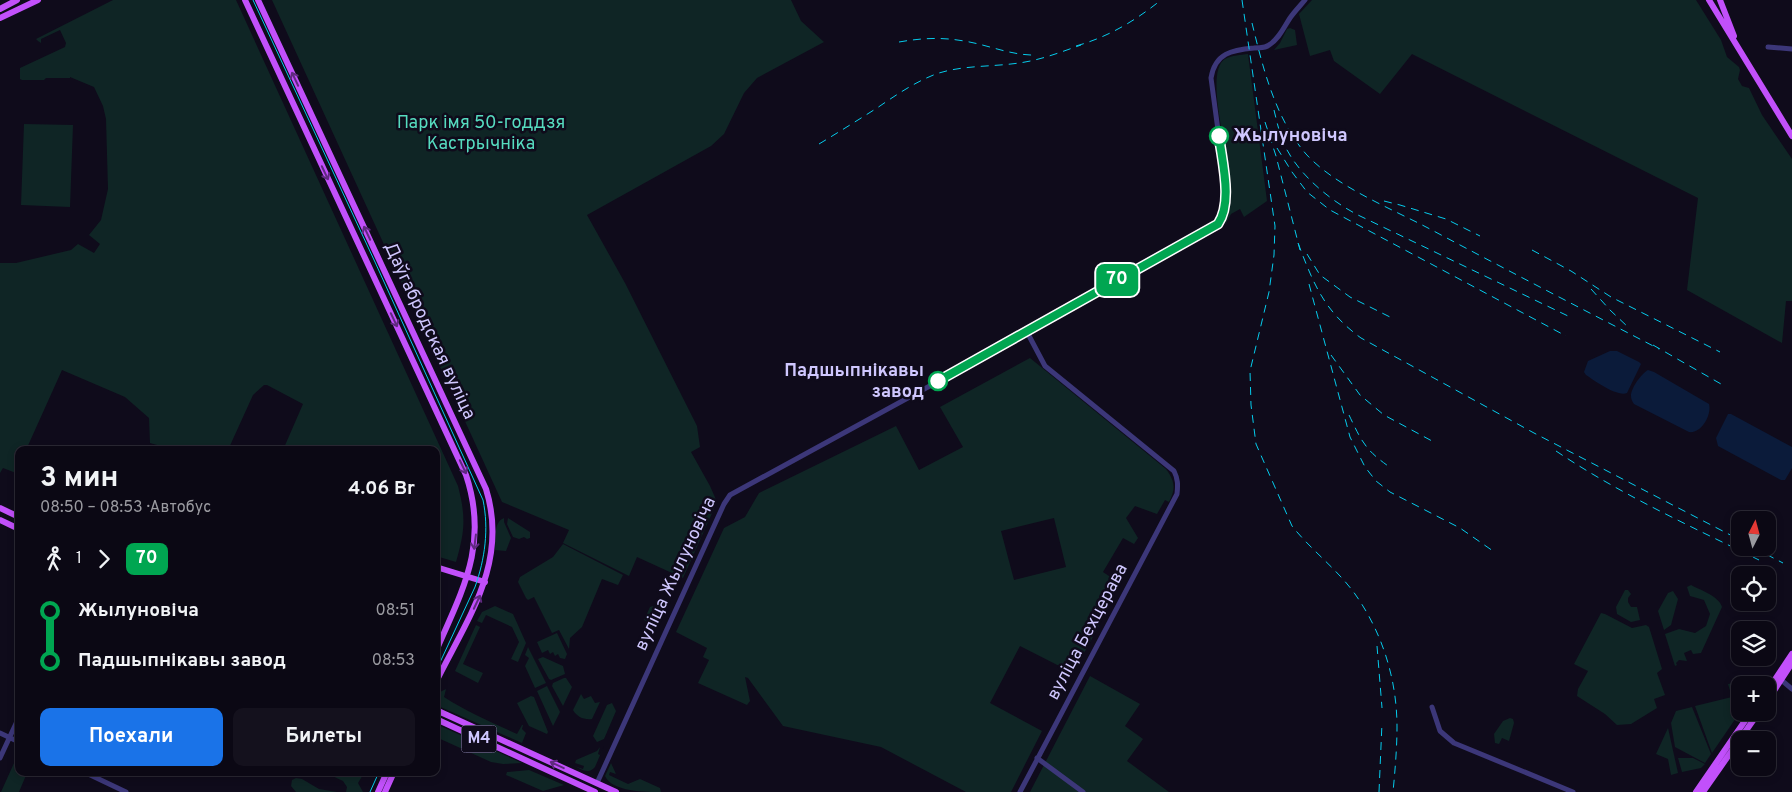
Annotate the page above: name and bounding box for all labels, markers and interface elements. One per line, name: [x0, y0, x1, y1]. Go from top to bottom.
one-way arrow: [289, 72, 299, 87]
park label: Парк імя 50-годдзя Кастрычніка: [397, 112, 565, 156]
place label: Жылуновіча: [1233, 125, 1348, 148]
marker: Жылуновіча: [1209, 126, 1229, 146]
one-way arrow: [321, 165, 330, 180]
one-way arrow: [361, 226, 371, 241]
street label: Даўгабродская вуліца: [378, 239, 480, 423]
line badge: 70: [1094, 264, 1140, 296]
text: 70: [1106, 268, 1128, 291]
one-way arrow: [390, 312, 399, 327]
place label: Падшыпнікавы завод: [784, 360, 924, 404]
marker: Падшыпнікавы завод: [928, 371, 948, 391]
one-way arrow: [458, 459, 468, 474]
text: 3 мин: [40, 461, 118, 497]
text: 4.06 Br: [348, 477, 415, 501]
street label: вуліца Жылуновіча: [630, 493, 722, 655]
text: 08:50 – 08:53 · Автобус: [40, 498, 211, 518]
north arrow: [1731, 511, 1776, 556]
map controls: [1731, 511, 1776, 776]
one-way arrow: [470, 533, 480, 549]
icon: walk: [40, 545, 68, 573]
icon: forward: [90, 545, 118, 573]
text: 70: [136, 547, 158, 570]
text: 1: [76, 549, 82, 569]
street label: вуліца Бехцерава: [1042, 560, 1134, 704]
button: locate: [1731, 566, 1776, 611]
one-way arrow: [472, 595, 482, 610]
text: Жылуновіча: [78, 599, 199, 623]
text: 08:51: [375, 601, 415, 621]
button: layers: [1731, 621, 1776, 666]
text: Падшыпнікавы завод: [78, 649, 286, 673]
text: 08:53: [372, 651, 415, 671]
button: +: [1731, 676, 1776, 721]
button: Поехали: [40, 708, 223, 766]
button: Билеты: [233, 708, 415, 766]
road number: М4: [462, 726, 496, 752]
button: −: [1731, 731, 1776, 776]
one-way arrow: [550, 760, 565, 769]

